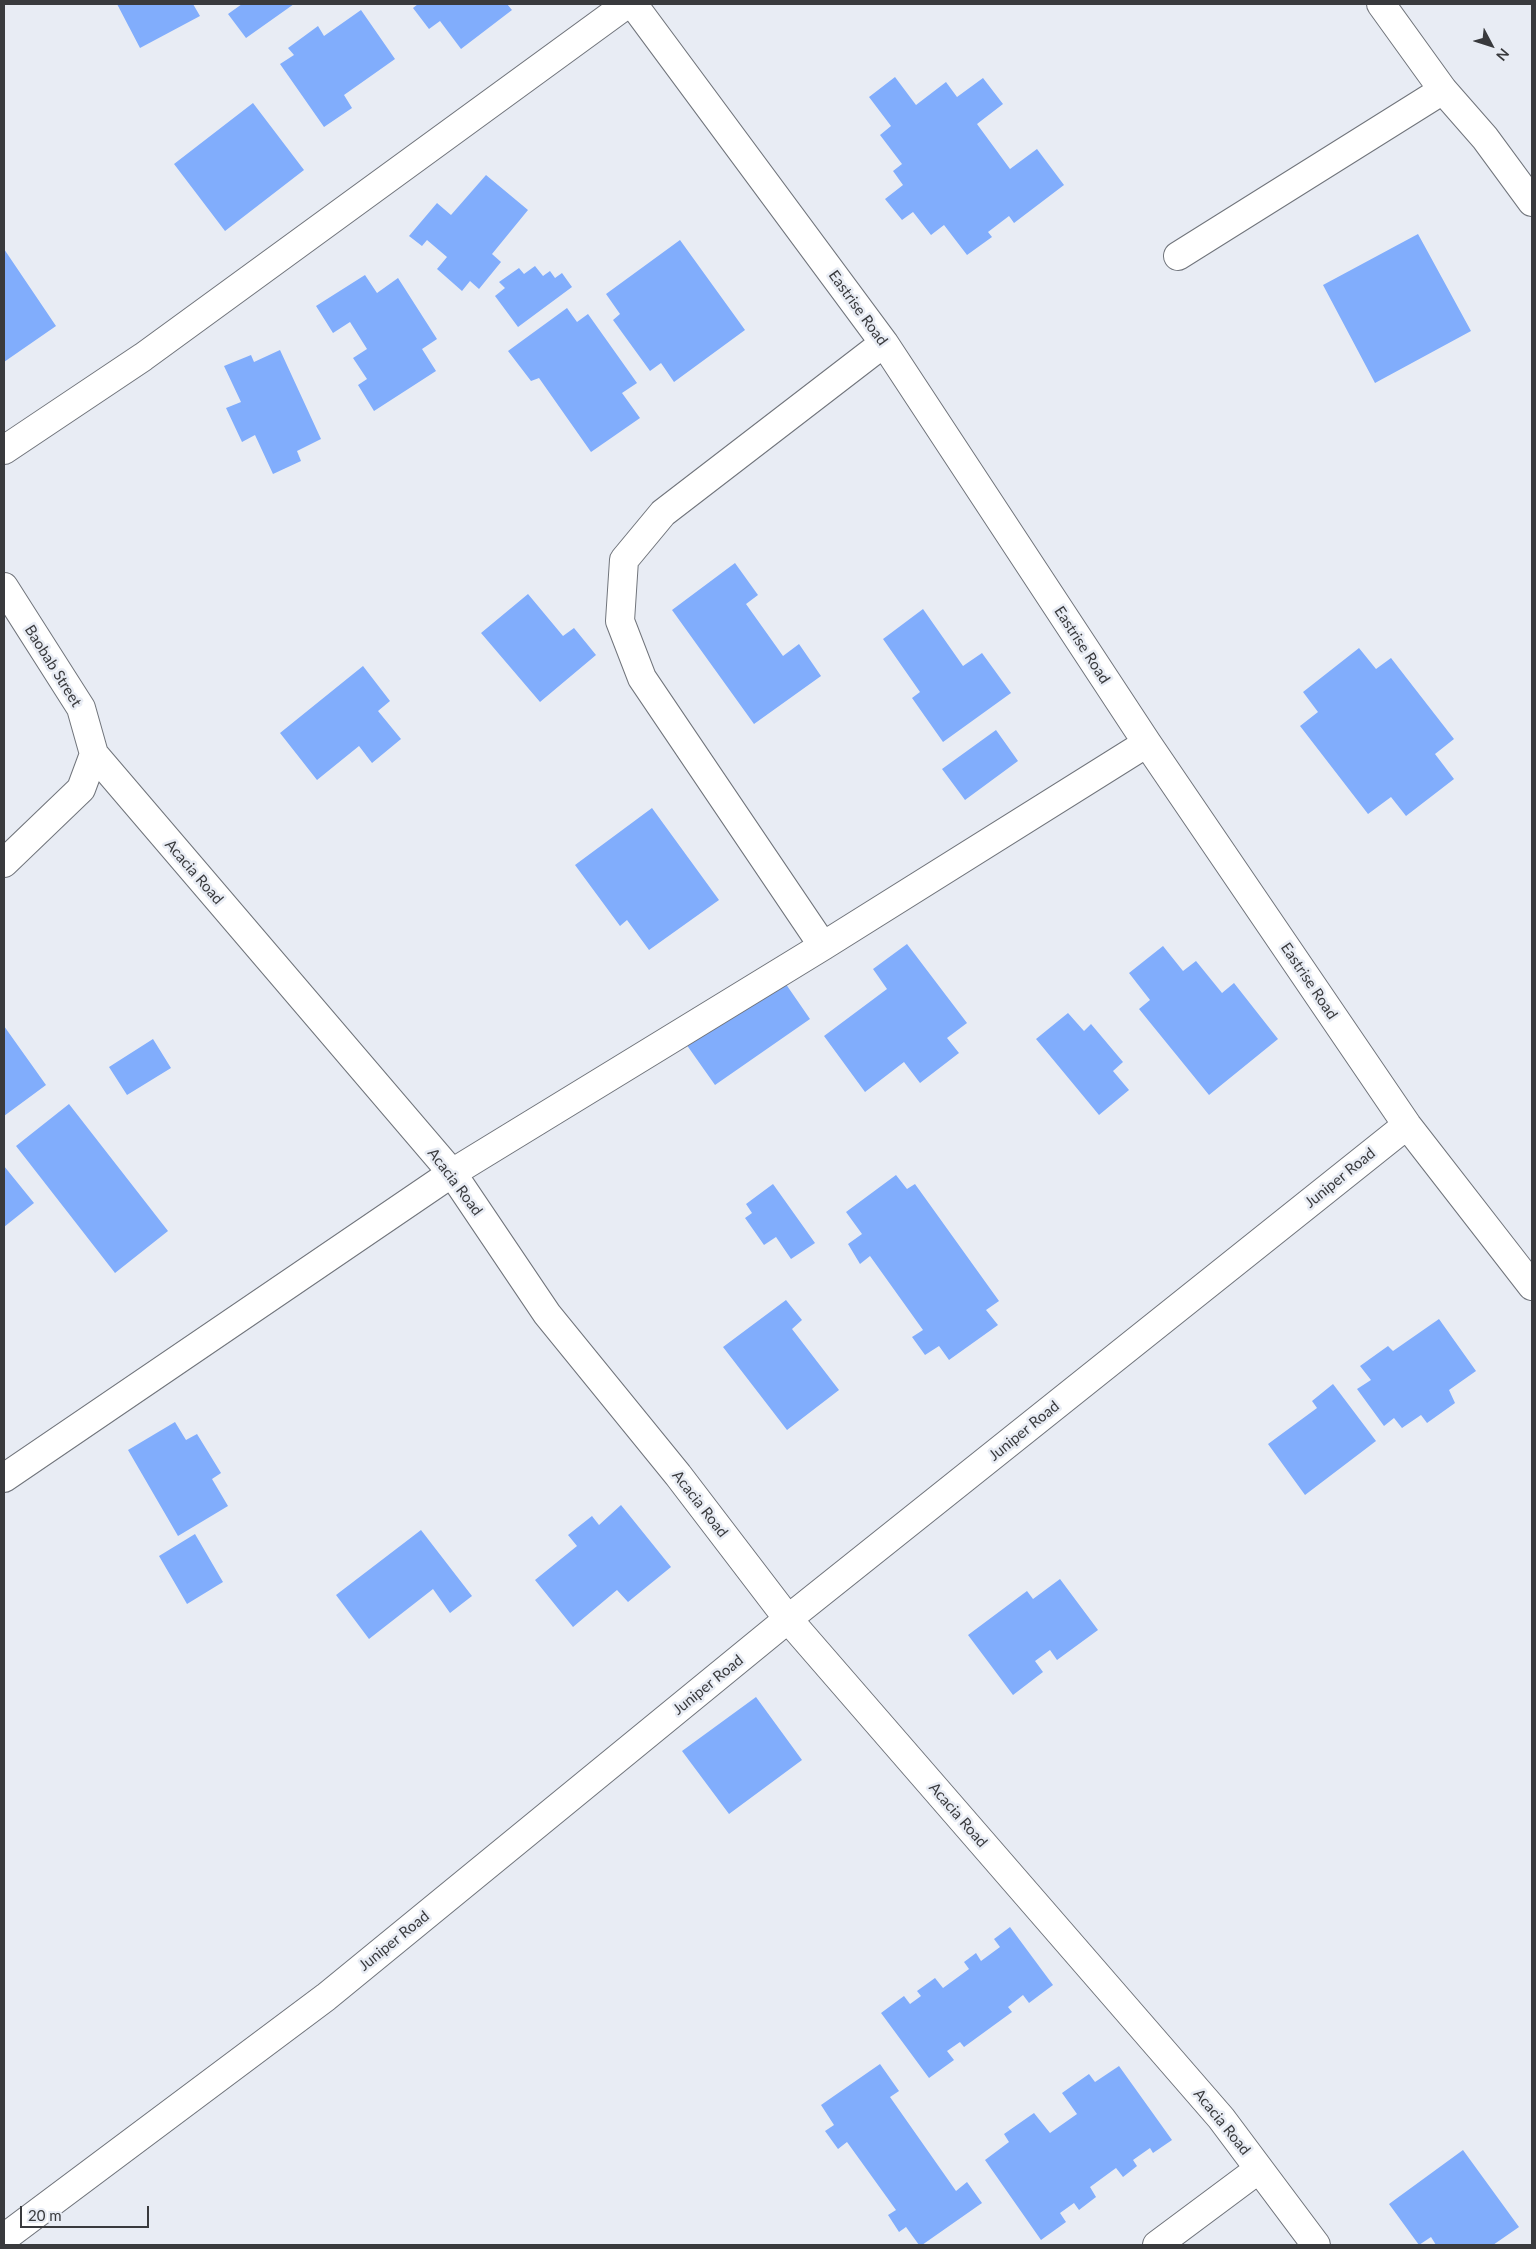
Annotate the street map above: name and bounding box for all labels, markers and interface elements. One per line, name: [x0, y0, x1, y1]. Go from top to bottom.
north arrow: [1466, 20, 1516, 70]
text: N: [1493, 45, 1513, 65]
street label: Eastrise Road: [825, 267, 891, 349]
street label: Eastrise Road: [1050, 603, 1114, 687]
street label: Baobab Street: [21, 622, 85, 710]
street label: Acacia Road: [161, 836, 227, 908]
street label: Eastrise Road: [1277, 939, 1341, 1023]
street label: Juniper Road: [1301, 1144, 1379, 1212]
street label: Acacia Road: [424, 1145, 486, 1219]
street label: Juniper Road: [985, 1397, 1063, 1465]
street label: Acacia Road: [668, 1467, 732, 1541]
street label: Juniper Road: [669, 1651, 747, 1719]
street label: Acacia Road: [925, 1779, 991, 1851]
street label: Juniper Road: [355, 1907, 433, 1975]
street label: Acacia Road: [1190, 2085, 1254, 2159]
scale bar: [22, 2196, 151, 2228]
text: 20 m: [28, 2206, 62, 2224]

